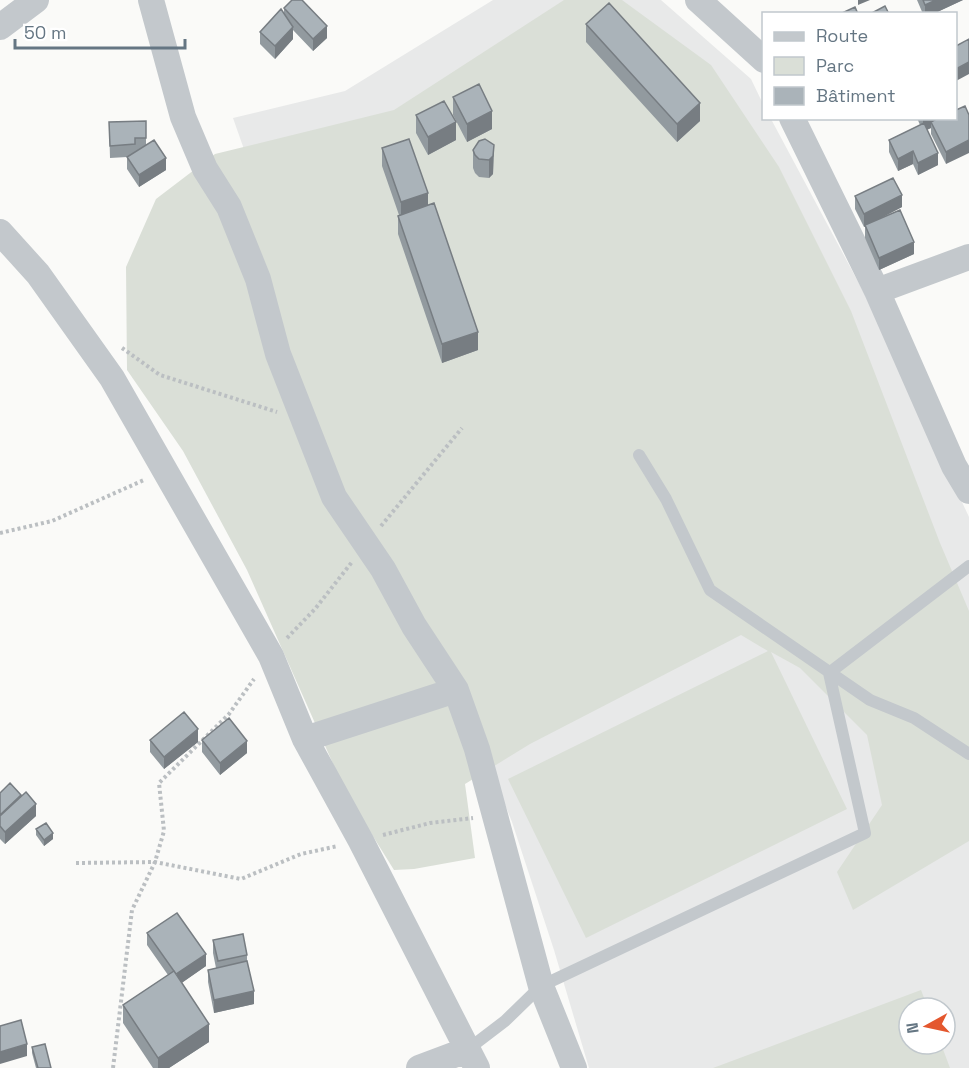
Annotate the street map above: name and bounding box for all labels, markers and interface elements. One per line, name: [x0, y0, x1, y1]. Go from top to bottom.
scale bar: [15, 12, 184, 50]
legend: [762, 12, 957, 120]
text: 50 m: [24, 21, 66, 44]
text: Route: [816, 24, 868, 47]
text: Parc: [816, 54, 854, 77]
text: Bâtiment: [816, 84, 896, 107]
north arrow: [897, 996, 957, 1056]
text: N: [901, 1021, 924, 1035]

